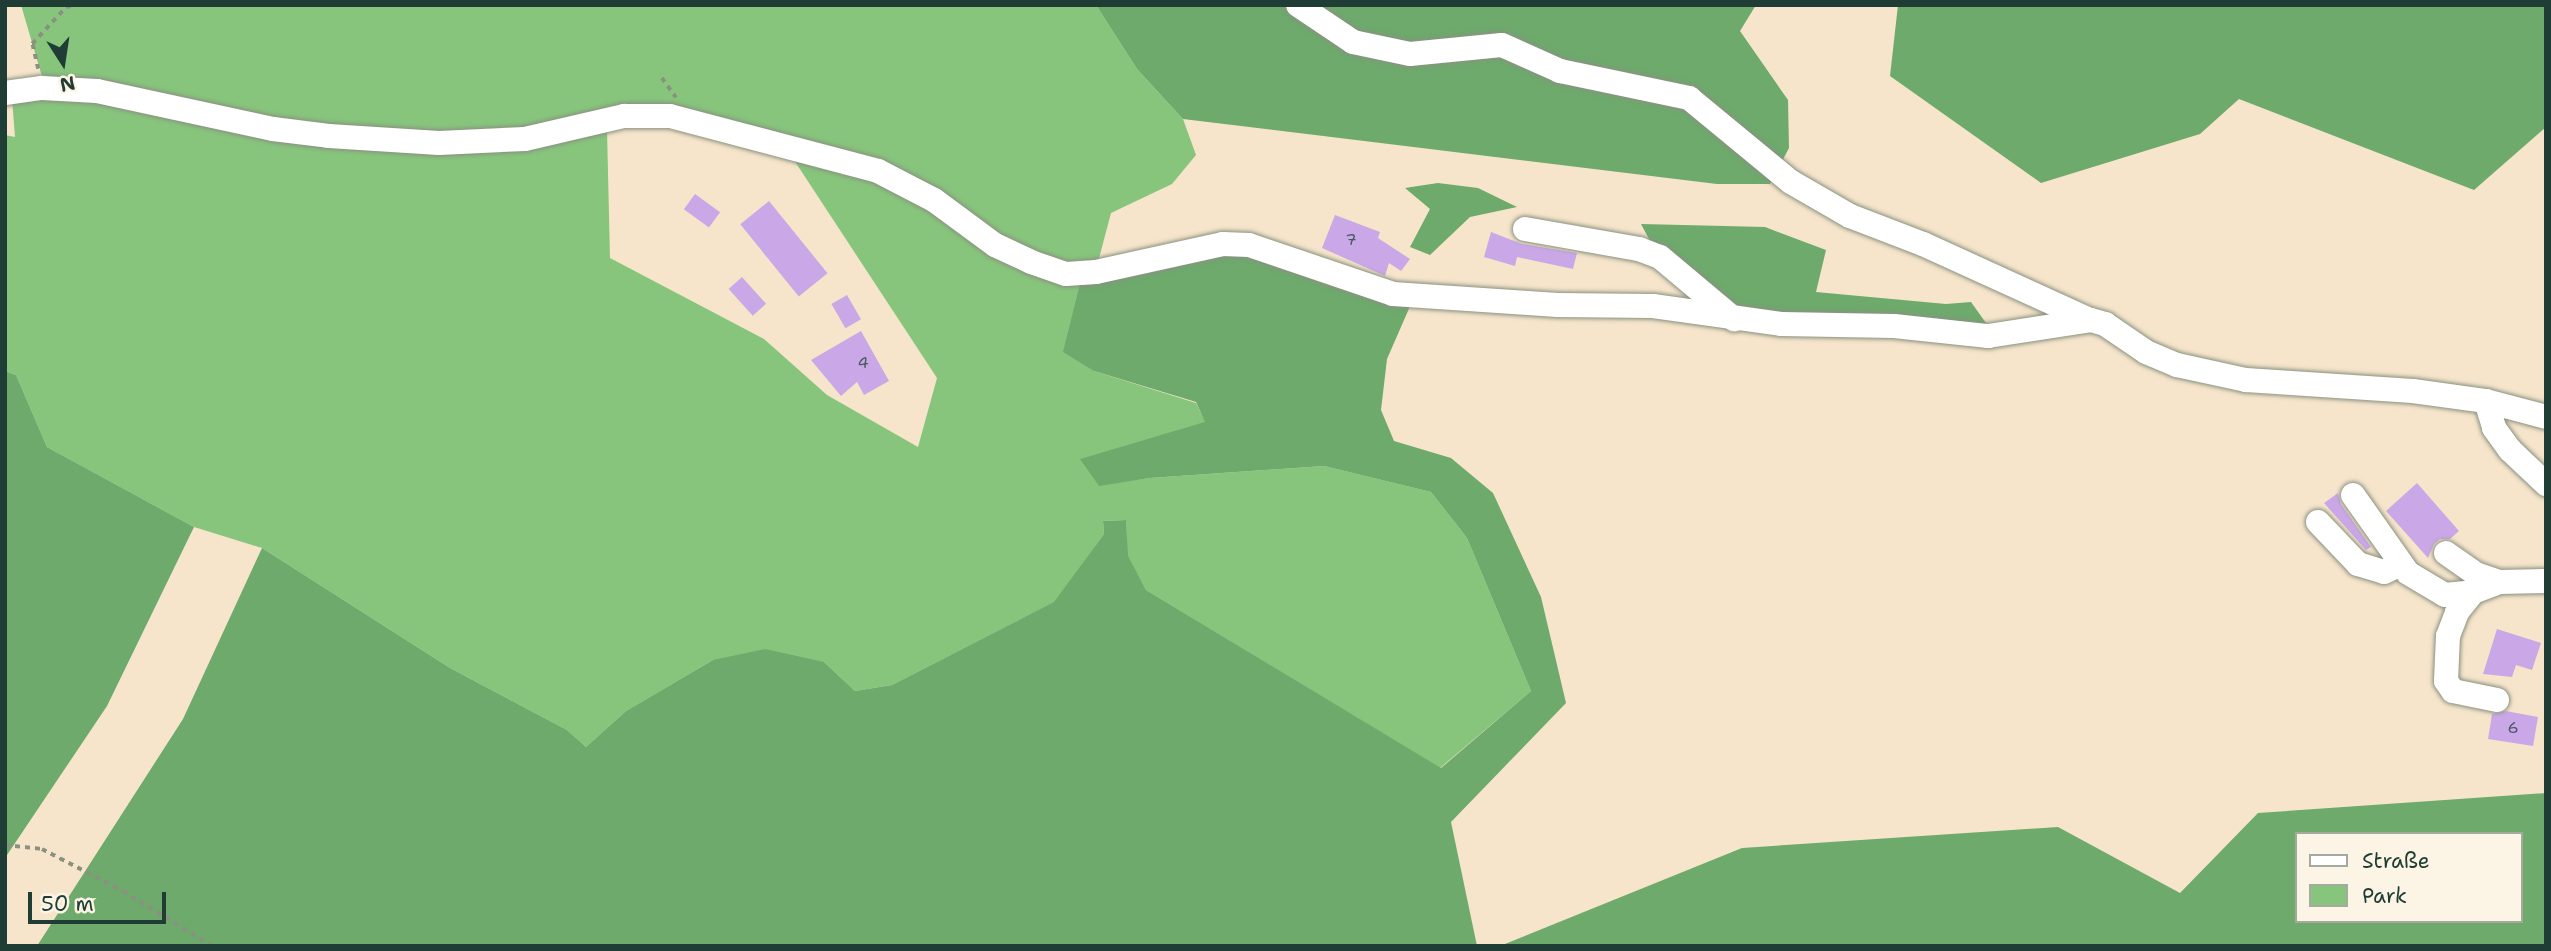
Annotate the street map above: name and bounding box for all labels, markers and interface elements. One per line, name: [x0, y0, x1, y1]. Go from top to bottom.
north arrow: [28, 28, 98, 98]
text: N: [58, 70, 77, 98]
house number: 7: [1345, 230, 1357, 250]
house number: 4: [857, 353, 869, 373]
house number: 6: [2507, 718, 2519, 738]
legend: [2296, 832, 2523, 923]
text: Straße: [2362, 847, 2430, 875]
scale bar: [32, 878, 170, 922]
text: Park: [2362, 882, 2407, 910]
text: 50 m: [41, 890, 94, 918]

